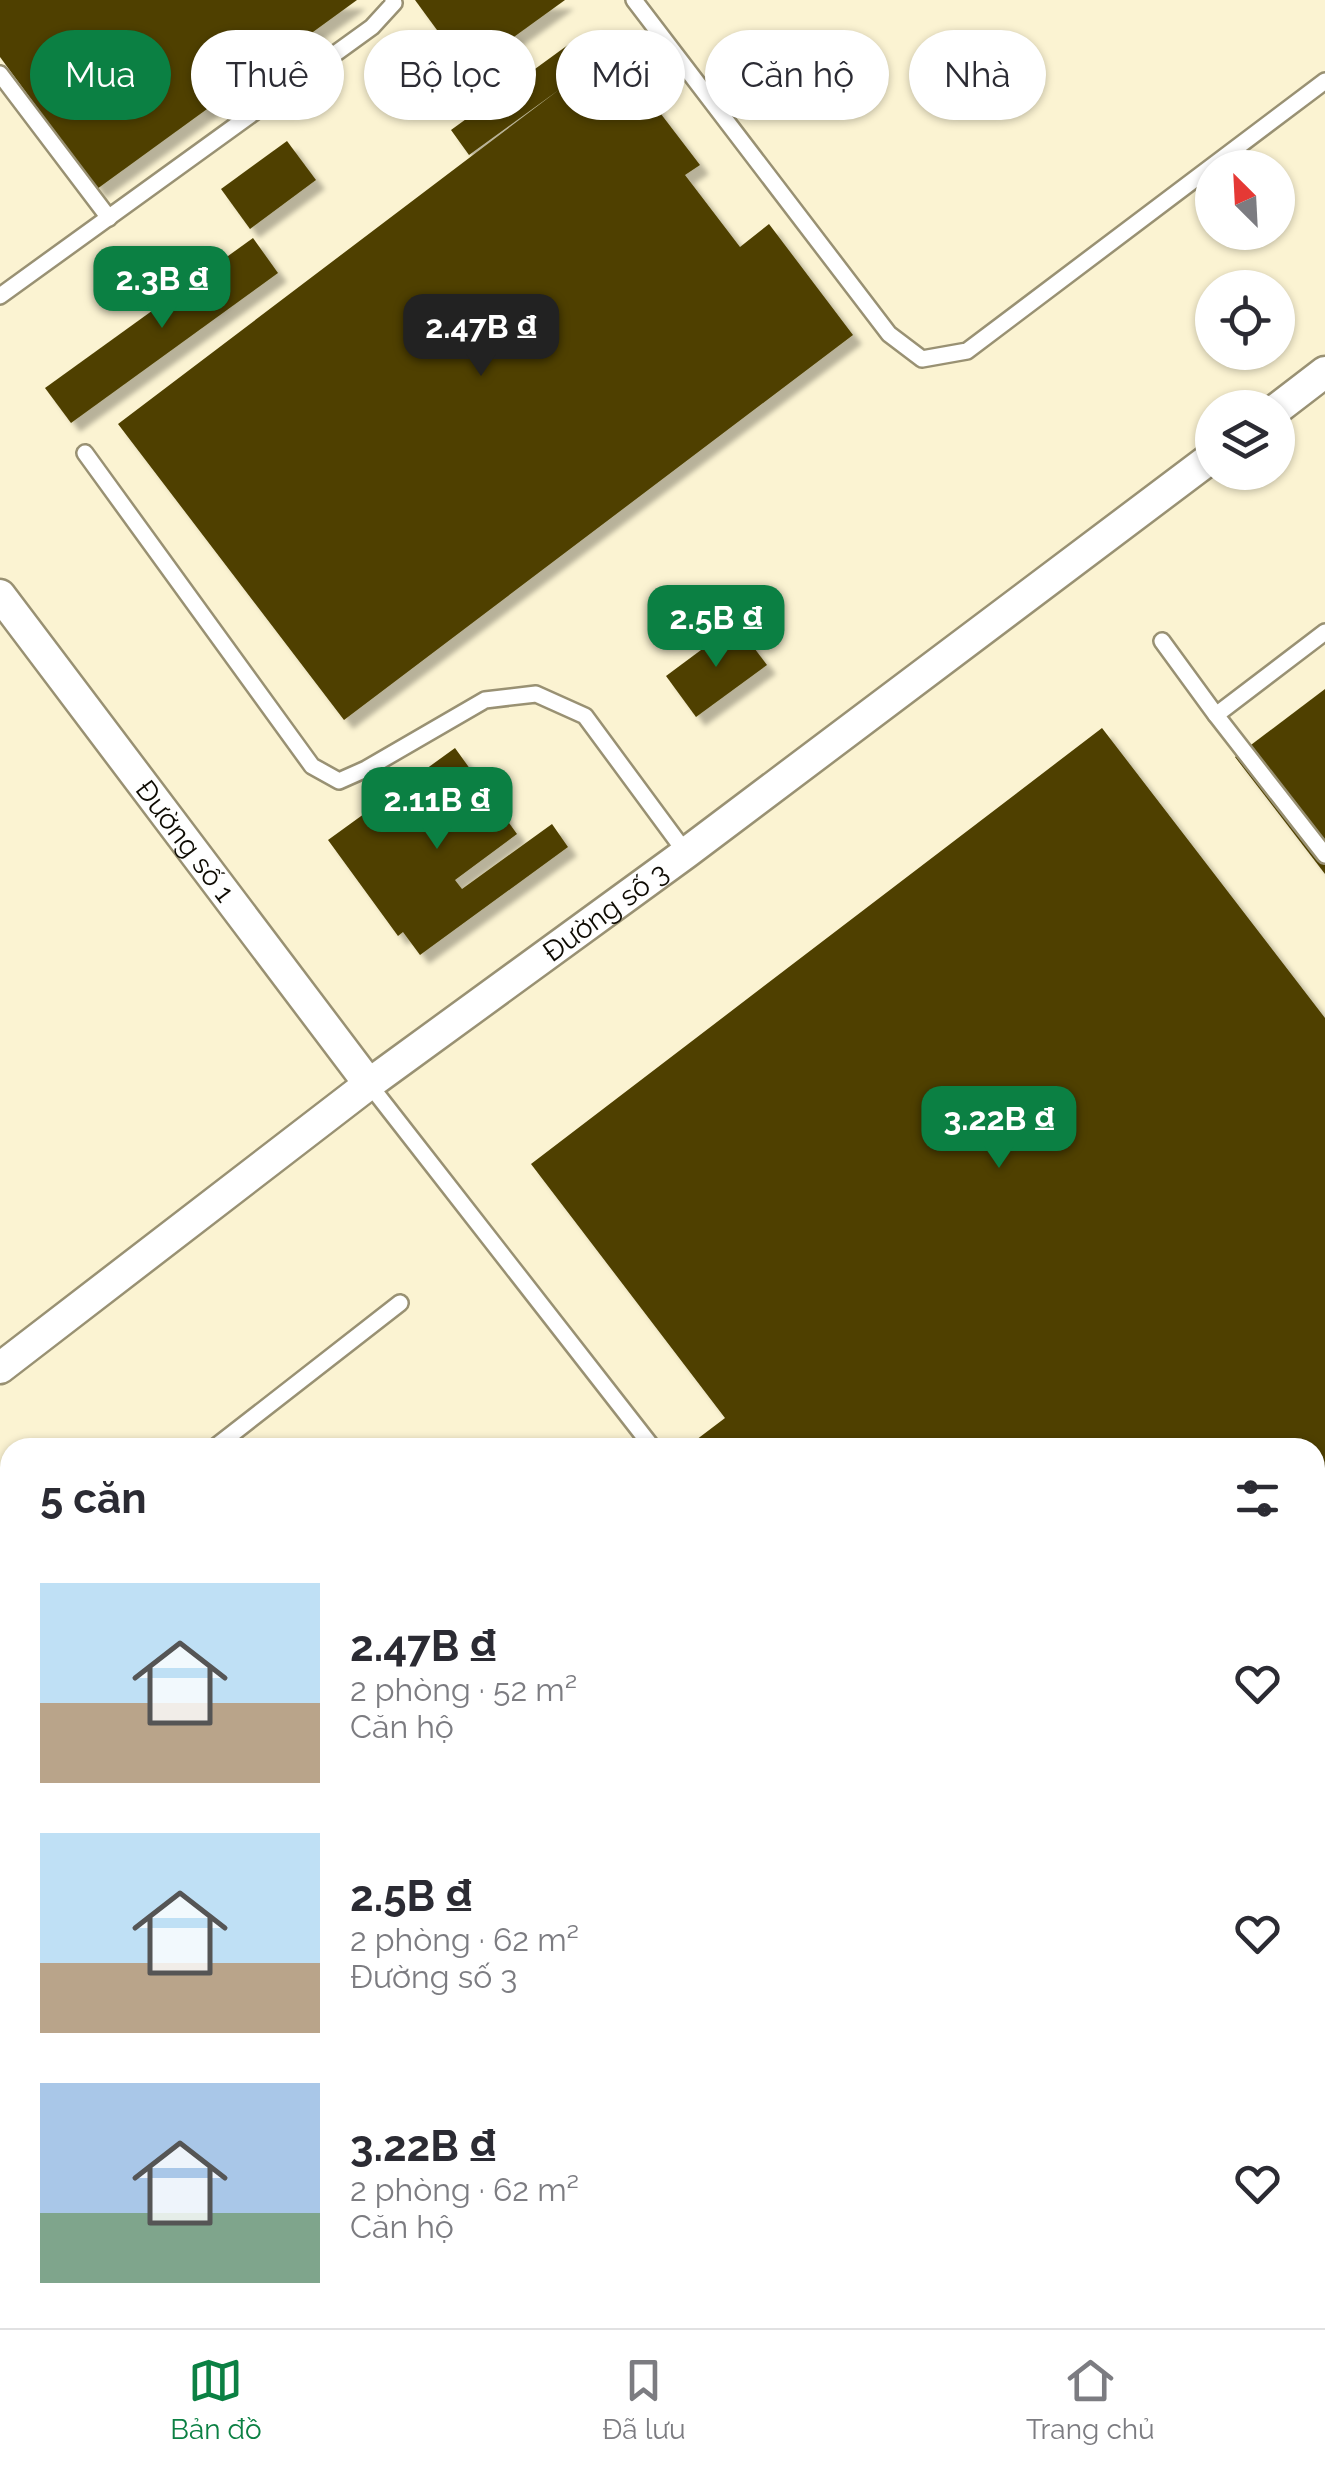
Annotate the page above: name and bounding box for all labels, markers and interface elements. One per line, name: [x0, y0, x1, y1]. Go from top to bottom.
chip: Mua: [30, 30, 171, 120]
chip: Thuê: [191, 30, 344, 120]
chip: Bộ lọc: [364, 30, 536, 120]
chip: Mới: [556, 30, 685, 120]
chip: Căn hộ: [705, 30, 889, 120]
chip: Nhà: [909, 30, 1046, 120]
north arrow: [1195, 150, 1295, 250]
map controls: [1195, 150, 1295, 490]
pin: 2.3B ₫: [81, 246, 243, 331]
text: 2.3B ₫: [115, 260, 209, 297]
button: locate: [1195, 270, 1295, 370]
pin: 2.47B ₫: [389, 294, 573, 379]
text: 2.47B ₫: [425, 308, 537, 345]
button: layers: [1195, 390, 1295, 490]
pin: 2.5B ₫: [635, 585, 797, 670]
text: 2.5B ₫: [669, 599, 763, 636]
pin: 2.11B ₫: [345, 767, 529, 852]
street label: Đường số 1: [129, 774, 242, 908]
text: 2.11B ₫: [384, 781, 490, 818]
street label: Đường số 3: [536, 855, 674, 968]
pin: 3.22B ₫: [907, 1086, 1091, 1171]
text: 3.22B ₫: [943, 1100, 1055, 1137]
icon: filters: [1230, 1471, 1285, 1526]
text: 5 căn: [40, 1474, 147, 1523]
text: 2.47B ₫: [350, 1622, 496, 1671]
icon: home: [120, 1623, 240, 1743]
icon: heart: [1230, 1656, 1285, 1711]
text: 2 phòng · 52 m²: [350, 1671, 577, 1708]
text: Căn hộ: [350, 1708, 454, 1745]
text: 2.5B ₫: [350, 1872, 472, 1921]
icon: home: [120, 1873, 240, 1993]
icon: heart: [1230, 1906, 1285, 1961]
text: 2 phòng · 62 m²: [350, 1921, 579, 1958]
text: Đường số 3: [350, 1958, 517, 1995]
text: 3.22B ₫: [350, 2122, 496, 2171]
icon: home: [120, 2123, 240, 2243]
icon: heart: [1230, 2156, 1285, 2211]
text: 2 phòng · 62 m²: [350, 2171, 579, 2208]
text: Căn hộ: [350, 2208, 454, 2245]
tab: Bản đồ: [170, 2353, 262, 2446]
tab: Đã lưu: [602, 2353, 686, 2446]
tab: Trang chủ: [1026, 2353, 1155, 2446]

